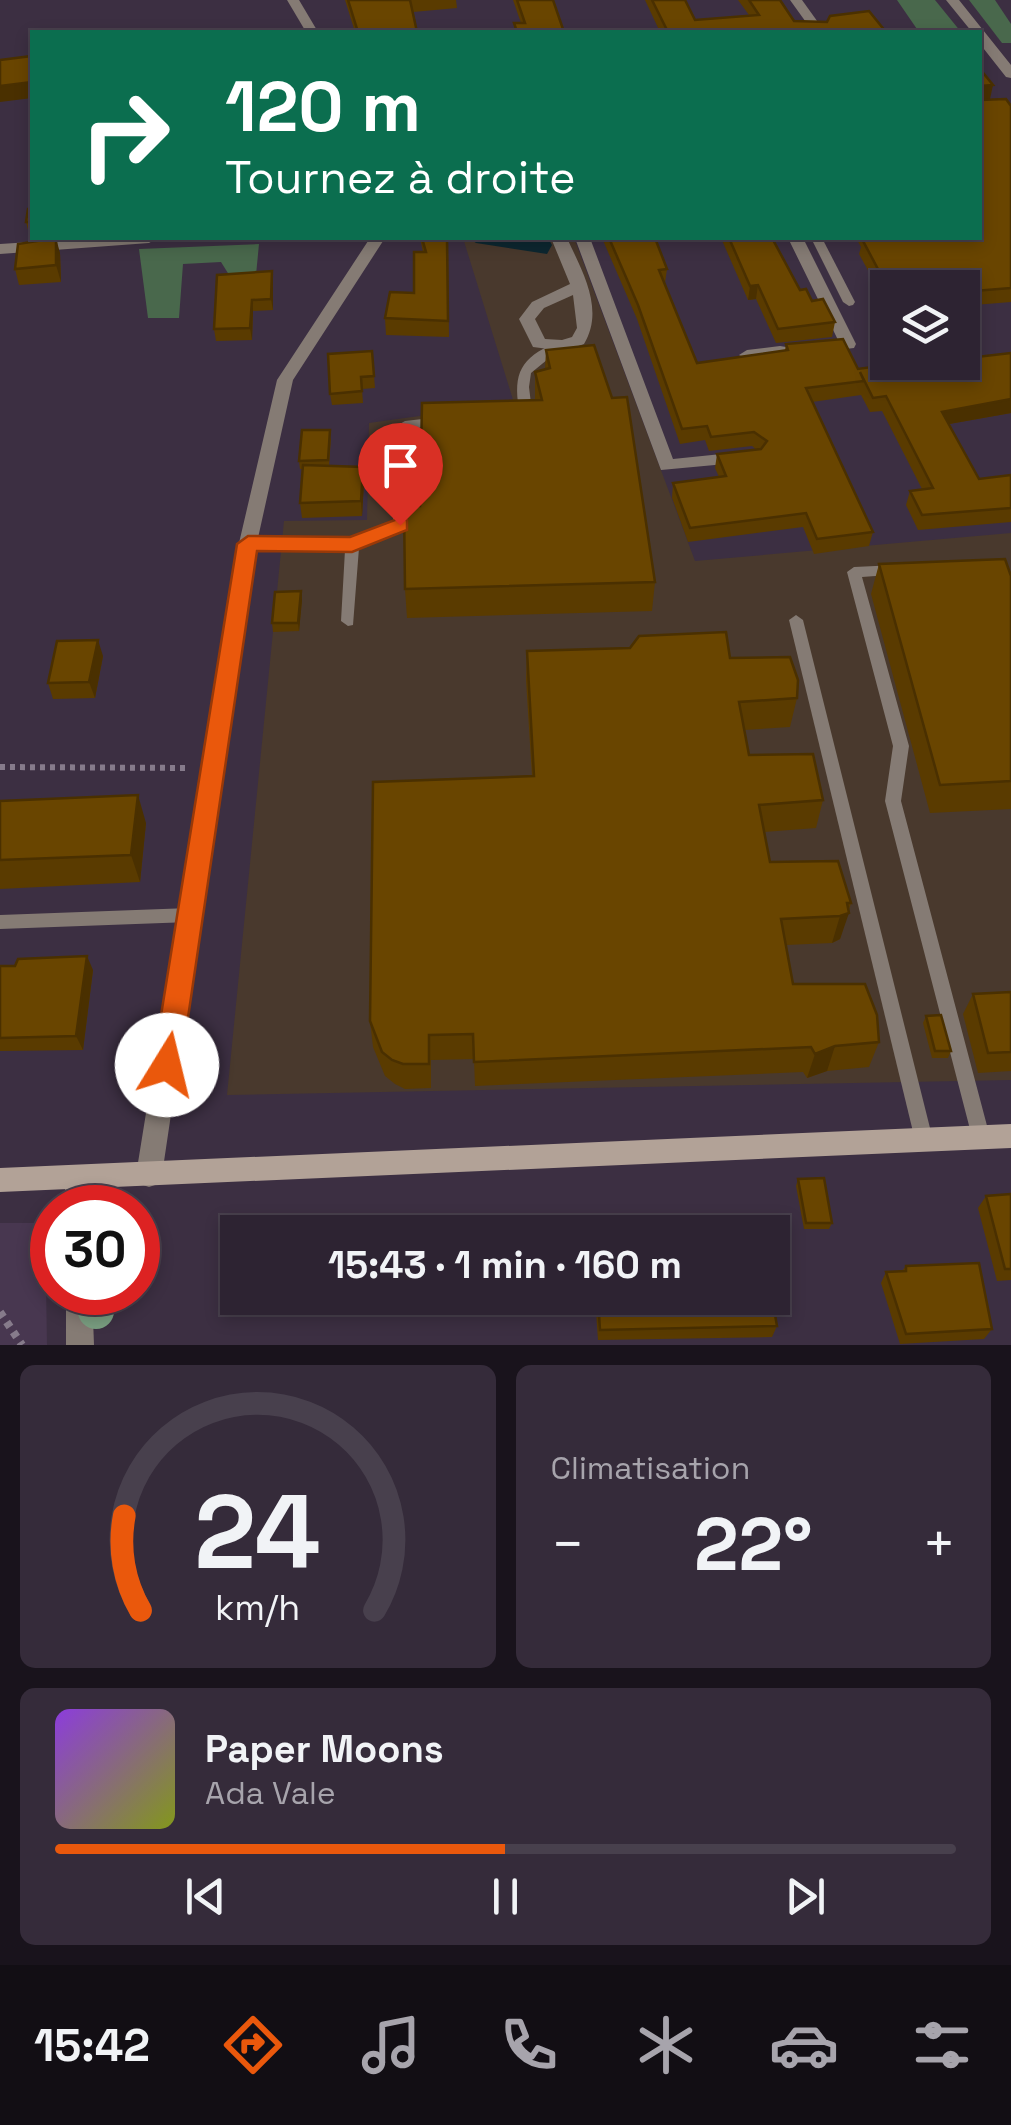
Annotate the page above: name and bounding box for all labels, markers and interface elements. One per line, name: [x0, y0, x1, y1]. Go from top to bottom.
text: 120 m: [225, 62, 421, 151]
icon: right: [60, 70, 190, 200]
text: Tournez à droite: [225, 149, 576, 206]
map controls: [870, 270, 980, 380]
button: layers: [870, 270, 980, 380]
pin: [358, 423, 443, 526]
icon: arrive: [373, 438, 428, 493]
position arrow: [115, 1013, 219, 1117]
speed limit sign: 30: [30, 1185, 160, 1315]
text: 15:43 · 1 min · 160 m: [328, 1241, 682, 1289]
text: Climatisation: [551, 1448, 750, 1488]
text: 24: [195, 1466, 321, 1598]
text: 22°: [694, 1496, 813, 1592]
text: −: [551, 1509, 585, 1579]
text: +: [922, 1509, 956, 1579]
text: km/h: [215, 1585, 300, 1630]
text: Paper Moons: [205, 1725, 444, 1773]
text: Ada Vale: [205, 1773, 336, 1813]
icon: previous: [178, 1869, 233, 1924]
icon: pause: [478, 1869, 533, 1924]
icon: next: [778, 1869, 833, 1924]
icon: directions: [218, 2010, 288, 2080]
icon: music: [356, 2010, 426, 2080]
icon: phone: [494, 2010, 564, 2080]
icon: climate: [631, 2010, 701, 2080]
icon: car: [769, 2010, 839, 2080]
icon: filters: [907, 2010, 977, 2080]
text: 15:42: [34, 2017, 150, 2074]

